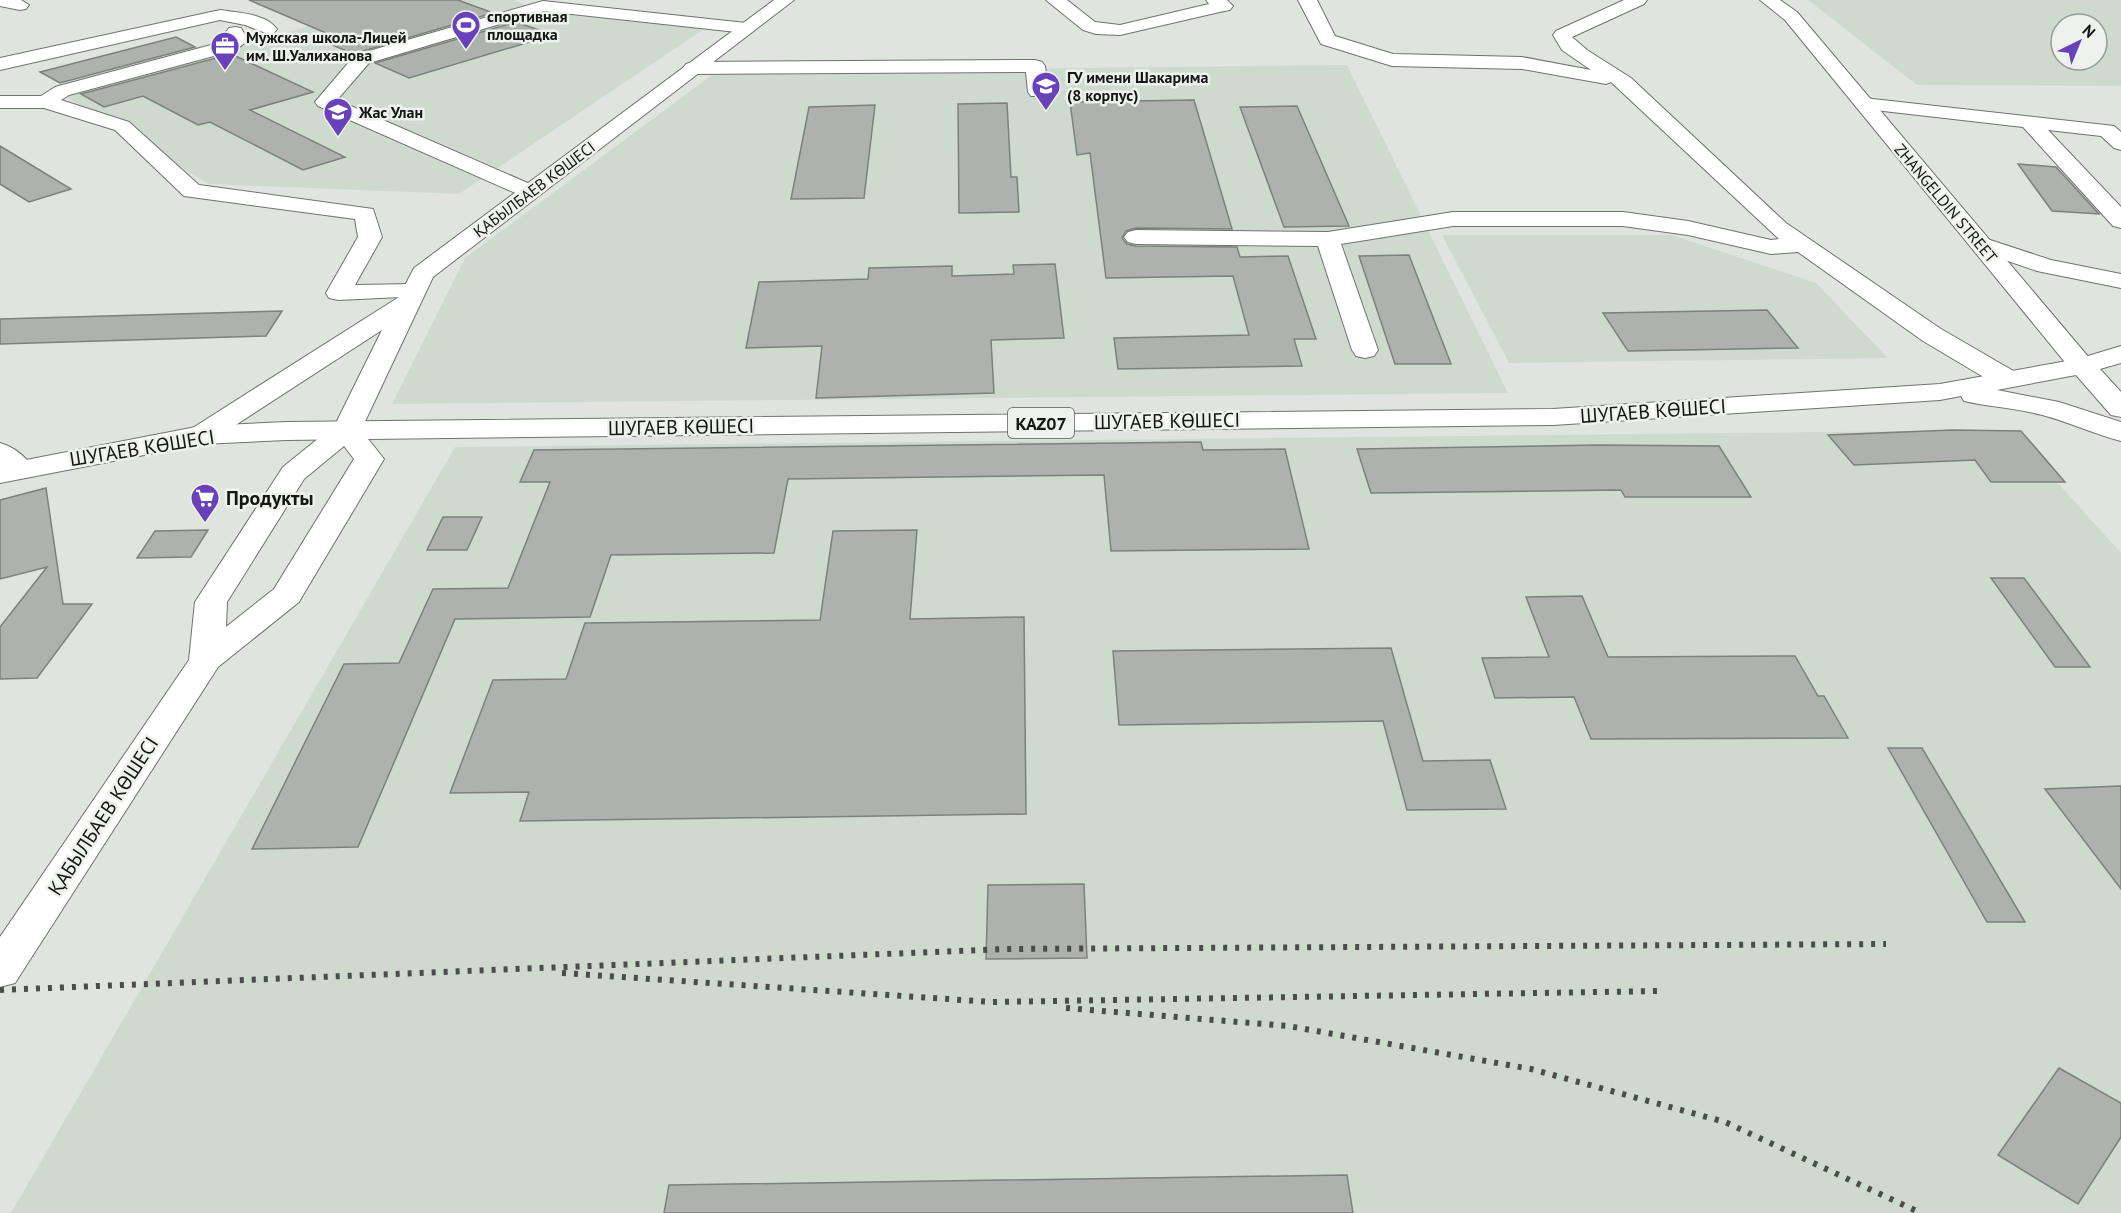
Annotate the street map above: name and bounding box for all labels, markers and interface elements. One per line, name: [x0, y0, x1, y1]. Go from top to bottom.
place label: спортивная площадка: [487, 6, 568, 44]
sports icon: спортивная площадка: [450, 9, 482, 51]
north arrow: [2049, 12, 2109, 72]
text: N: [2079, 20, 2100, 42]
place label: Мужская школа-Лицей им. Ш.Уалиханова: [246, 27, 406, 65]
office icon: Мужская школа-Лицей им. Ш.Уалиханова: [209, 30, 241, 72]
place label: ГУ имени Шакарима (8 корпус): [1067, 67, 1208, 105]
school or university icon: ГУ имени Шакарима (8 корпус): [1030, 70, 1062, 112]
school or university icon: Жас Улан: [322, 96, 354, 138]
place label: Жас Улан: [358, 102, 423, 122]
street label: ҚАБЫЛБАЕВ КӨШЕСІ: [469, 137, 599, 241]
street label: ZHANGELDIN STREET: [1890, 139, 2002, 267]
street label: ШУГАЕВ КӨШЕСІ: [1579, 393, 1727, 429]
street label: ШУГАЕВ КӨШЕСІ: [1094, 407, 1240, 435]
road number: KAZ07: [1008, 408, 1074, 438]
street label: ШУГАЕВ КӨШЕСІ: [608, 413, 754, 441]
street label: ШУГАЕВ КӨШЕСІ: [68, 424, 216, 472]
supermarket icon: Продукты: [189, 482, 221, 524]
place label: Продукты: [226, 485, 313, 511]
street label: ҚАБЫЛБАЕВ КӨШЕСІ: [42, 732, 164, 900]

